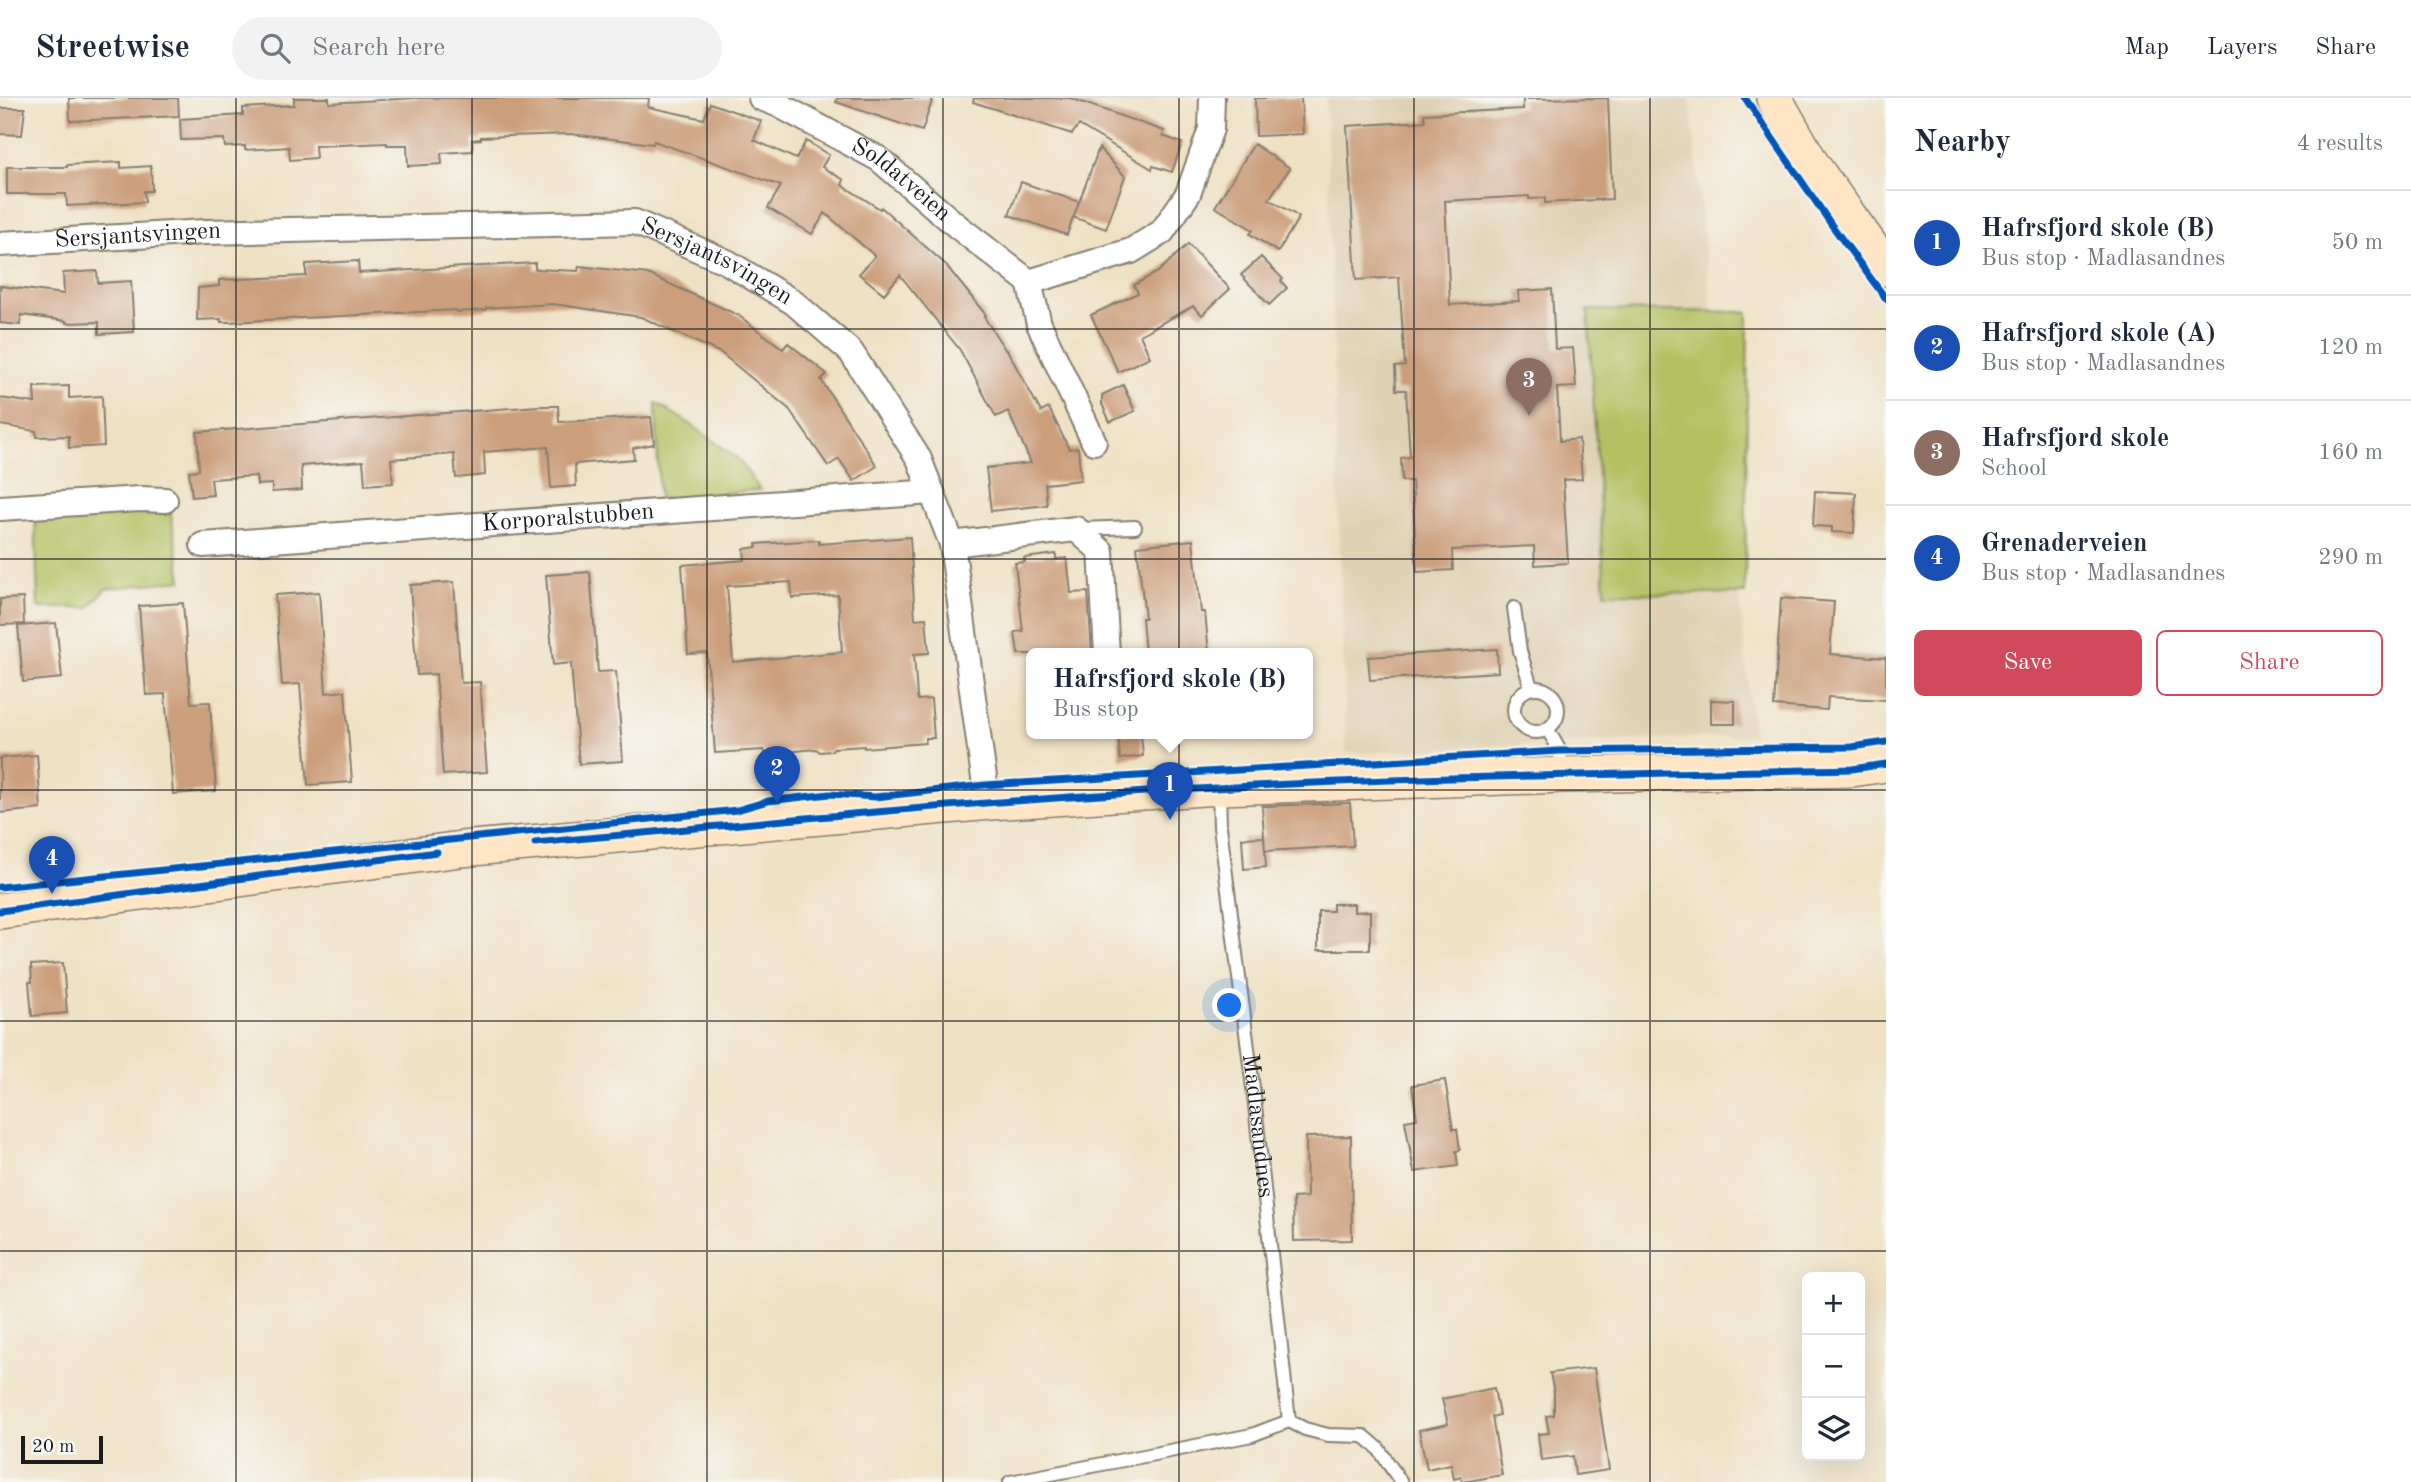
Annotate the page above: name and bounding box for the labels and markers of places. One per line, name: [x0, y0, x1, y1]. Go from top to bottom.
pin: 3: [1506, 358, 1552, 416]
pin: 2: [754, 746, 800, 804]
pin: 1: [1147, 762, 1193, 820]
pin: 4: [29, 836, 75, 894]

